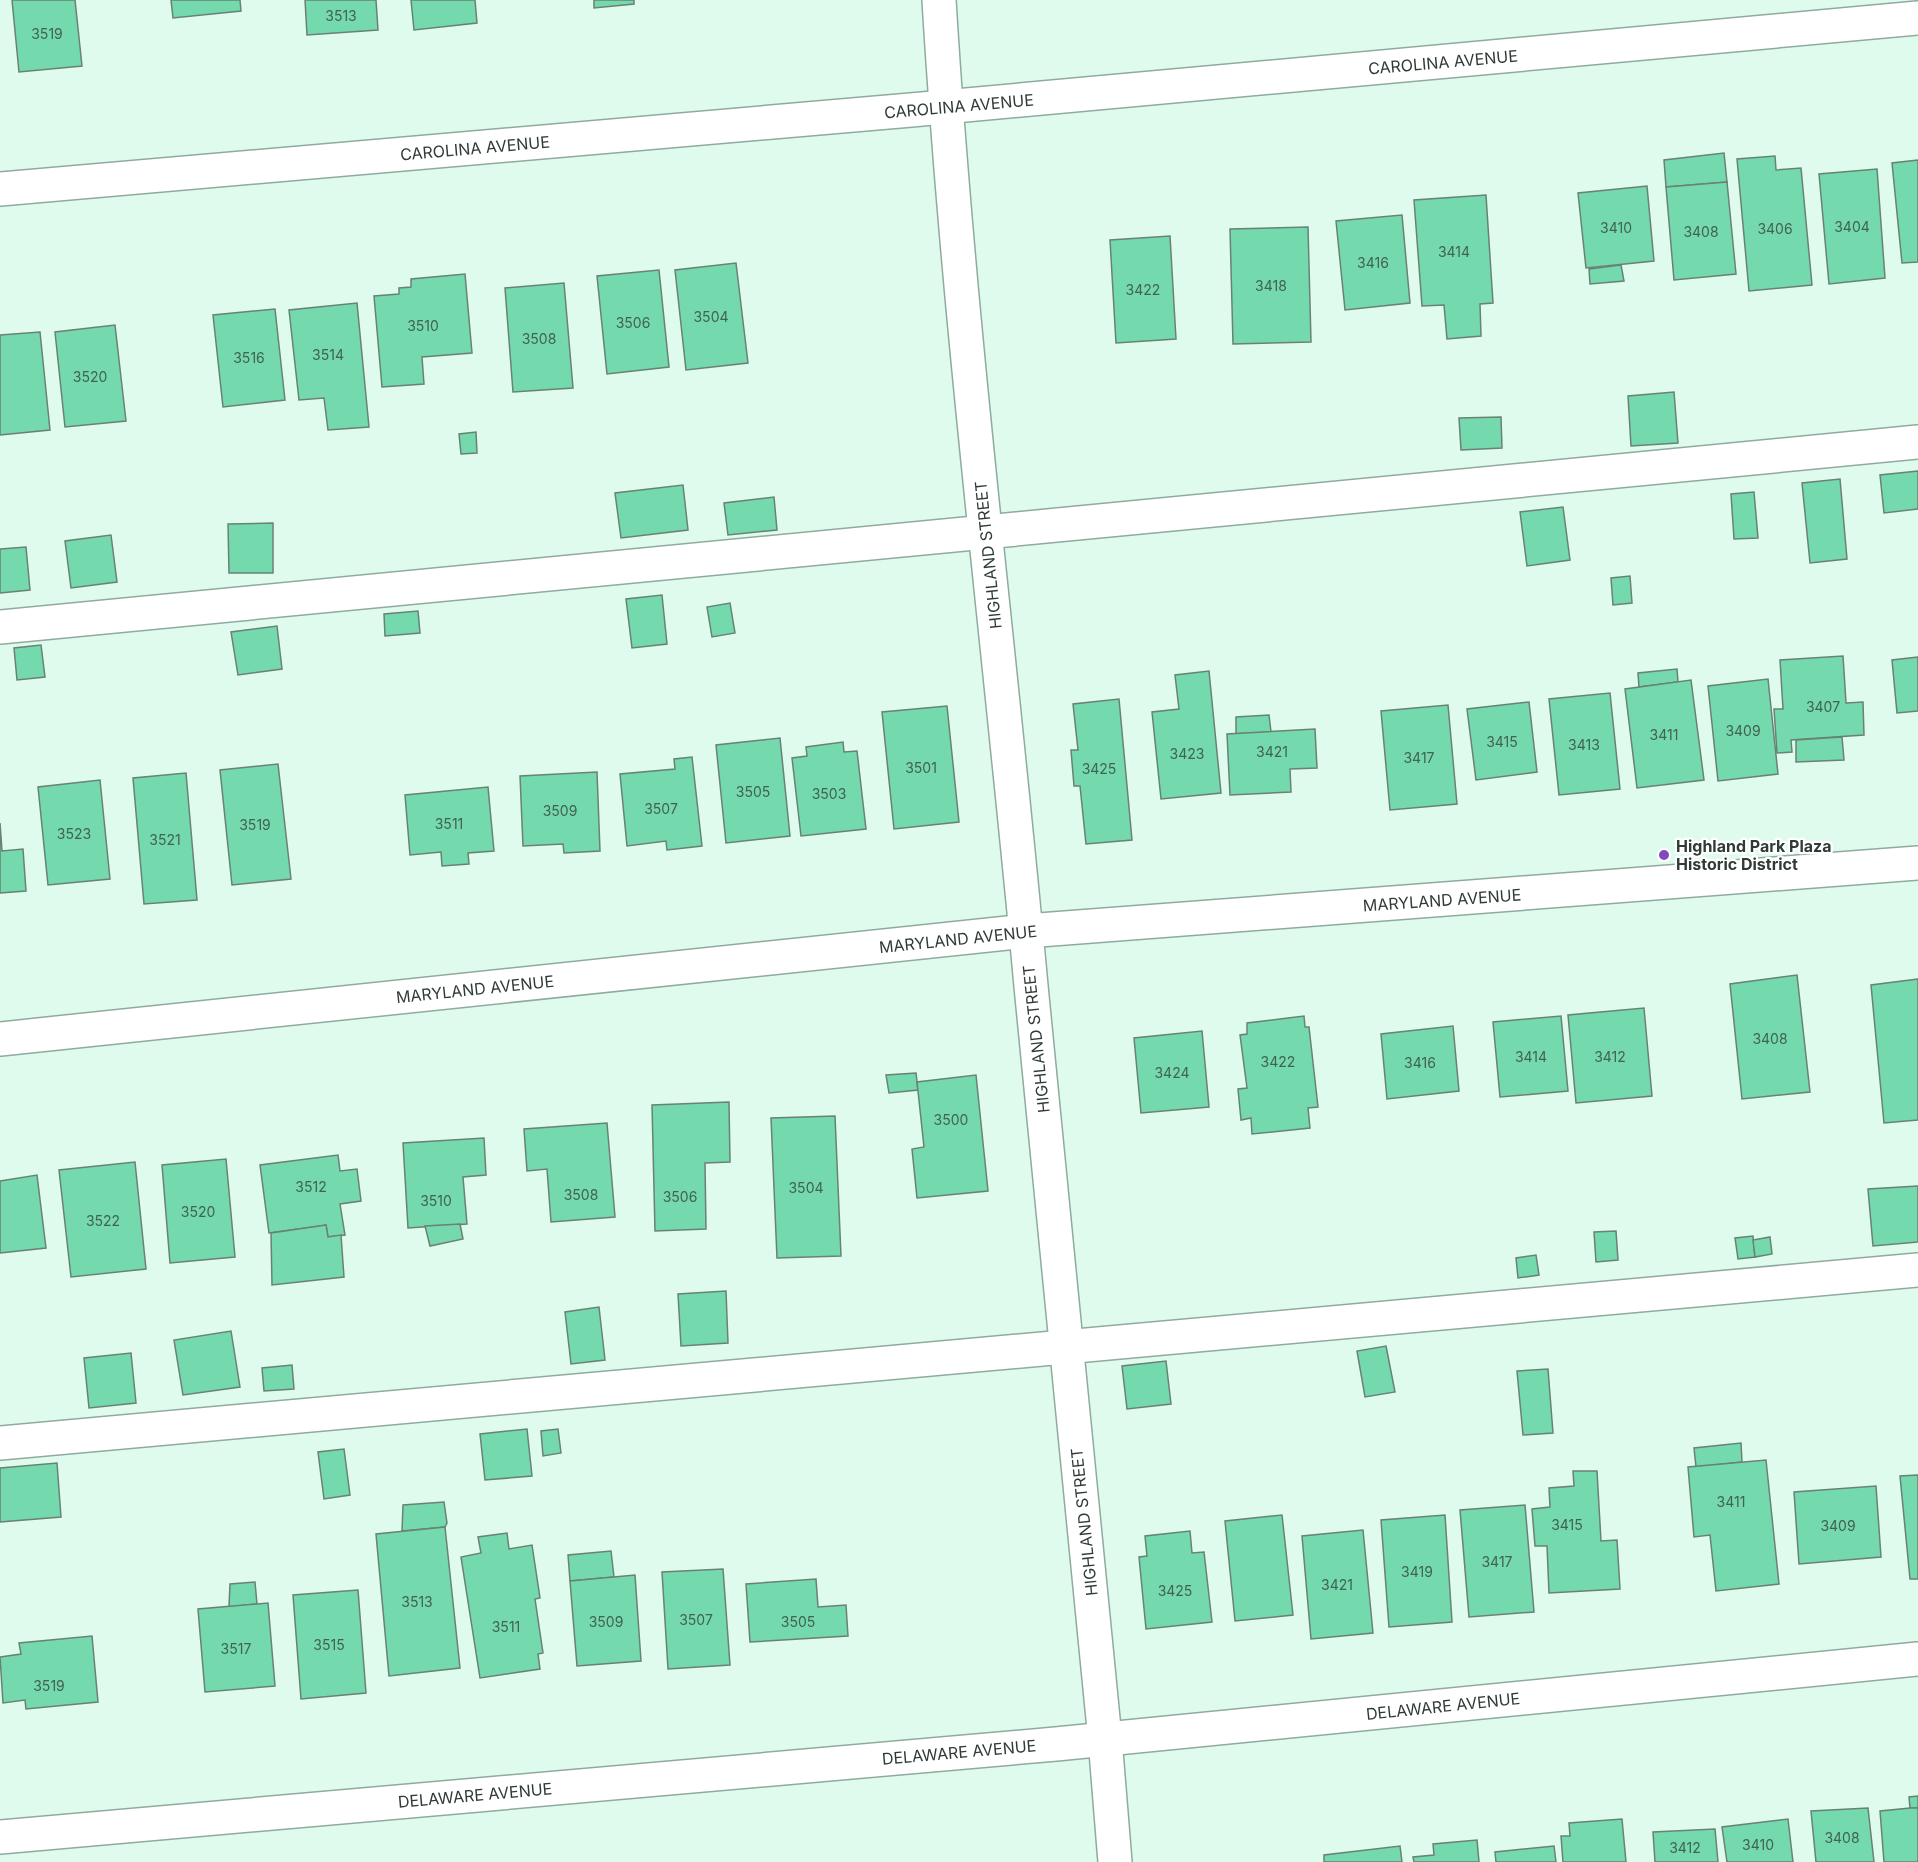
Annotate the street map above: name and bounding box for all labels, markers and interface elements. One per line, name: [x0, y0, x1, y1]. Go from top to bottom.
house number: 3513: [325, 7, 357, 24]
house number: 3519: [31, 25, 63, 42]
street label: CAROLINA AVENUE: [1367, 45, 1519, 79]
street label: CAROLINA AVENUE: [883, 89, 1035, 123]
street label: CAROLINA AVENUE: [399, 131, 551, 165]
house number: 3404: [1834, 218, 1870, 235]
house number: 3410: [1600, 219, 1632, 236]
house number: 3406: [1757, 220, 1793, 237]
house number: 3408: [1683, 223, 1719, 240]
house number: 3414: [1438, 243, 1470, 260]
house number: 3416: [1357, 254, 1389, 271]
house number: 3418: [1255, 277, 1287, 294]
house number: 3422: [1126, 281, 1160, 298]
house number: 3504: [693, 308, 729, 325]
house number: 3506: [616, 314, 650, 331]
house number: 3510: [407, 317, 439, 334]
house number: 3508: [522, 330, 556, 347]
house number: 3514: [312, 346, 344, 363]
house number: 3516: [233, 349, 265, 366]
house number: 3520: [73, 368, 107, 385]
street label: HIGHLAND STREET: [970, 480, 1006, 630]
house number: 3407: [1806, 698, 1840, 715]
house number: 3409: [1725, 722, 1761, 739]
house number: 3411: [1650, 726, 1678, 743]
house number: 3415: [1486, 733, 1518, 750]
house number: 3413: [1568, 736, 1600, 753]
house number: 3421: [1256, 743, 1288, 760]
house number: 3423: [1170, 745, 1204, 762]
house number: 3417: [1403, 749, 1435, 766]
house number: 3501: [905, 759, 937, 776]
house number: 3425: [1082, 760, 1116, 777]
house number: 3505: [736, 783, 770, 800]
house number: 3503: [812, 785, 846, 802]
house number: 3507: [644, 800, 678, 817]
house number: 3509: [543, 802, 577, 819]
house number: 3511: [435, 815, 463, 832]
house number: 3519: [239, 816, 271, 833]
house number: 3523: [57, 825, 91, 842]
house number: 3521: [149, 831, 181, 848]
place label: Highland Park Plaza Historic District: [1676, 836, 1832, 874]
marker: Highland Park Plaza Historic District: [1657, 848, 1671, 862]
street label: MARYLAND AVENUE: [1362, 884, 1522, 916]
street label: MARYLAND AVENUE: [878, 921, 1038, 957]
street label: HIGHLAND STREET: [1018, 964, 1054, 1114]
street label: MARYLAND AVENUE: [395, 971, 555, 1007]
house number: 3408: [1752, 1030, 1788, 1047]
house number: 3414: [1515, 1048, 1547, 1065]
house number: 3412: [1594, 1048, 1626, 1065]
house number: 3422: [1261, 1053, 1295, 1070]
house number: 3416: [1404, 1054, 1436, 1071]
house number: 3424: [1154, 1064, 1190, 1081]
house number: 3500: [934, 1111, 968, 1128]
house number: 3512: [295, 1178, 327, 1195]
house number: 3504: [788, 1179, 824, 1196]
house number: 3508: [564, 1186, 598, 1203]
house number: 3506: [663, 1188, 697, 1205]
house number: 3510: [420, 1192, 452, 1209]
house number: 3520: [181, 1203, 215, 1220]
house number: 3522: [86, 1212, 120, 1229]
street label: HIGHLAND STREET: [1066, 1447, 1102, 1597]
house number: 3411: [1717, 1493, 1745, 1510]
house number: 3415: [1551, 1516, 1583, 1533]
house number: 3409: [1820, 1517, 1856, 1534]
house number: 3417: [1481, 1553, 1513, 1570]
house number: 3419: [1401, 1563, 1433, 1580]
house number: 3421: [1321, 1576, 1353, 1593]
house number: 3425: [1158, 1582, 1192, 1599]
house number: 3513: [401, 1593, 433, 1610]
house number: 3507: [679, 1611, 713, 1628]
house number: 3509: [589, 1613, 623, 1630]
house number: 3505: [781, 1613, 815, 1630]
house number: 3511: [492, 1618, 520, 1635]
house number: 3515: [313, 1636, 345, 1653]
house number: 3517: [221, 1640, 251, 1657]
house number: 3519: [33, 1677, 65, 1694]
street label: DELAWARE AVENUE: [1365, 1688, 1521, 1724]
street label: DELAWARE AVENUE: [881, 1735, 1037, 1769]
street label: DELAWARE AVENUE: [397, 1778, 553, 1812]
house number: 3408: [1824, 1829, 1860, 1846]
house number: 3410: [1742, 1836, 1774, 1853]
house number: 3412: [1669, 1839, 1701, 1856]

